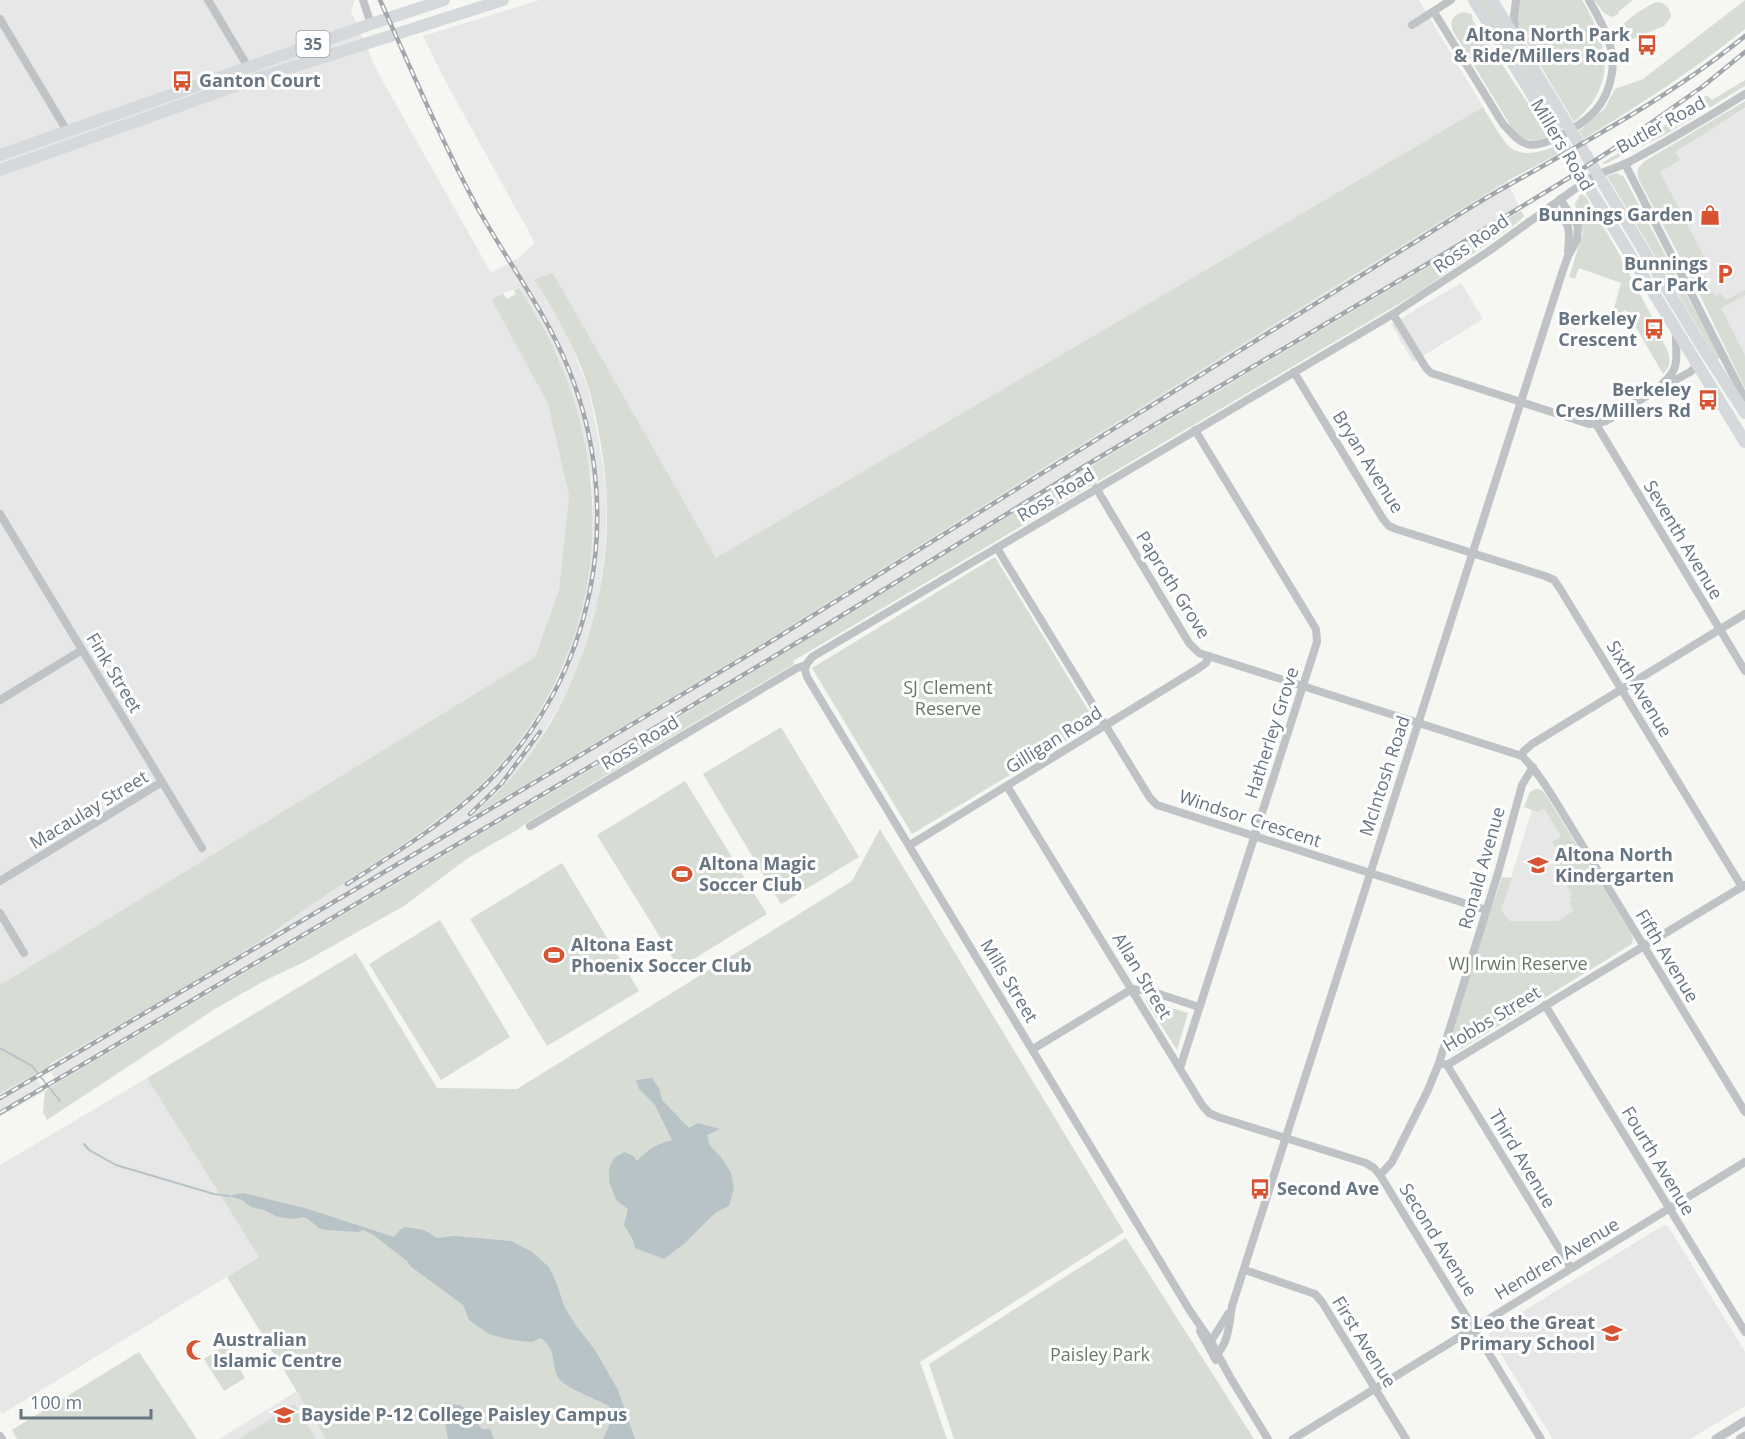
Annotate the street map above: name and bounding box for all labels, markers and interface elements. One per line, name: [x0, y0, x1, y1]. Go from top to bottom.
place label: Altona North Park & Ride/Millers Road: [1454, 22, 1631, 67]
road number: 35: [296, 31, 330, 57]
bus stop icon: Altona North Park & Ride/Millers Road: [1635, 33, 1659, 57]
place label: Ganton Court: [199, 68, 321, 92]
bus stop icon: Ganton Court: [170, 69, 194, 93]
street label: Butler Road: [1612, 90, 1710, 159]
street label: Millers Road: [1526, 94, 1600, 195]
place label: Bunnings Garden: [1538, 202, 1693, 226]
shop icon: Bunnings Garden: [1698, 203, 1722, 227]
street label: Ross Road: [1428, 208, 1513, 278]
place label: Bunnings Car Park: [1624, 251, 1709, 296]
parking icon: Bunnings Car Park: [1713, 262, 1737, 286]
place label: Berkeley Crescent: [1558, 306, 1638, 351]
bus stop icon: Berkeley Crescent: [1642, 317, 1666, 341]
place label: Berkeley Cres/Millers Rd: [1555, 377, 1692, 422]
bus stop icon: Berkeley Cres/Millers Rd: [1696, 388, 1720, 412]
street label: Bryan Avenue: [1328, 406, 1410, 517]
street label: Ross Road: [1012, 462, 1099, 527]
street label: Seventh Avenue: [1639, 475, 1729, 603]
street label: Paproth Grove: [1131, 526, 1216, 643]
street label: Fink Street: [82, 628, 148, 717]
street label: Sixth Avenue: [1602, 636, 1678, 741]
street label: Hatherley Grove: [1238, 664, 1304, 802]
park label: SJ Clement Reserve: [903, 675, 993, 720]
street label: Gilligan Road: [1001, 700, 1106, 778]
street label: Ross Road: [596, 710, 683, 775]
street label: McIntosh Road: [1353, 712, 1415, 839]
street label: Macaulay Street: [25, 764, 152, 854]
street label: Windsor Crescent: [1176, 784, 1324, 852]
street label: Ronald Avenue: [1452, 804, 1510, 932]
place label: Altona North Kindergarten: [1555, 842, 1674, 887]
place label: Altona Magic Soccer Club: [699, 851, 816, 896]
school or university icon: Altona North Kindergarten: [1526, 853, 1550, 877]
sports icon: Altona Magic Soccer Club: [670, 862, 694, 886]
street label: Fifth Avenue: [1631, 904, 1705, 1007]
street label: Allan Street: [1108, 928, 1178, 1023]
place label: Altona East Phoenix Soccer Club: [571, 932, 752, 977]
street label: Mills Street: [976, 934, 1044, 1027]
sports icon: Altona East Phoenix Soccer Club: [542, 943, 566, 967]
park label: WJ Irwin Reserve: [1448, 951, 1588, 975]
street label: Hobbs Street: [1438, 980, 1545, 1057]
street label: Fourth Avenue: [1617, 1101, 1701, 1220]
street label: Third Avenue: [1484, 1105, 1562, 1212]
place label: Second Ave: [1277, 1176, 1379, 1200]
bus stop icon: Second Ave: [1248, 1177, 1272, 1201]
street label: Second Avenue: [1395, 1178, 1483, 1300]
street label: Hendren Avenue: [1490, 1211, 1623, 1305]
street label: First Avenue: [1327, 1291, 1402, 1392]
place label: St Leo the Great Primary School: [1450, 1310, 1595, 1355]
school or university icon: St Leo the Great Primary School: [1600, 1321, 1624, 1345]
place label: Australian Islamic Centre: [213, 1327, 342, 1372]
mosque icon: Australian Islamic Centre: [184, 1338, 208, 1362]
park label: Paisley Park: [1050, 1342, 1151, 1366]
scale bar: [21, 1382, 152, 1420]
text: 100 m: [30, 1390, 82, 1414]
place label: Bayside P-12 College Paisley Campus: [301, 1402, 627, 1426]
school or university icon: Bayside P-12 College Paisley Campus: [272, 1403, 296, 1427]

